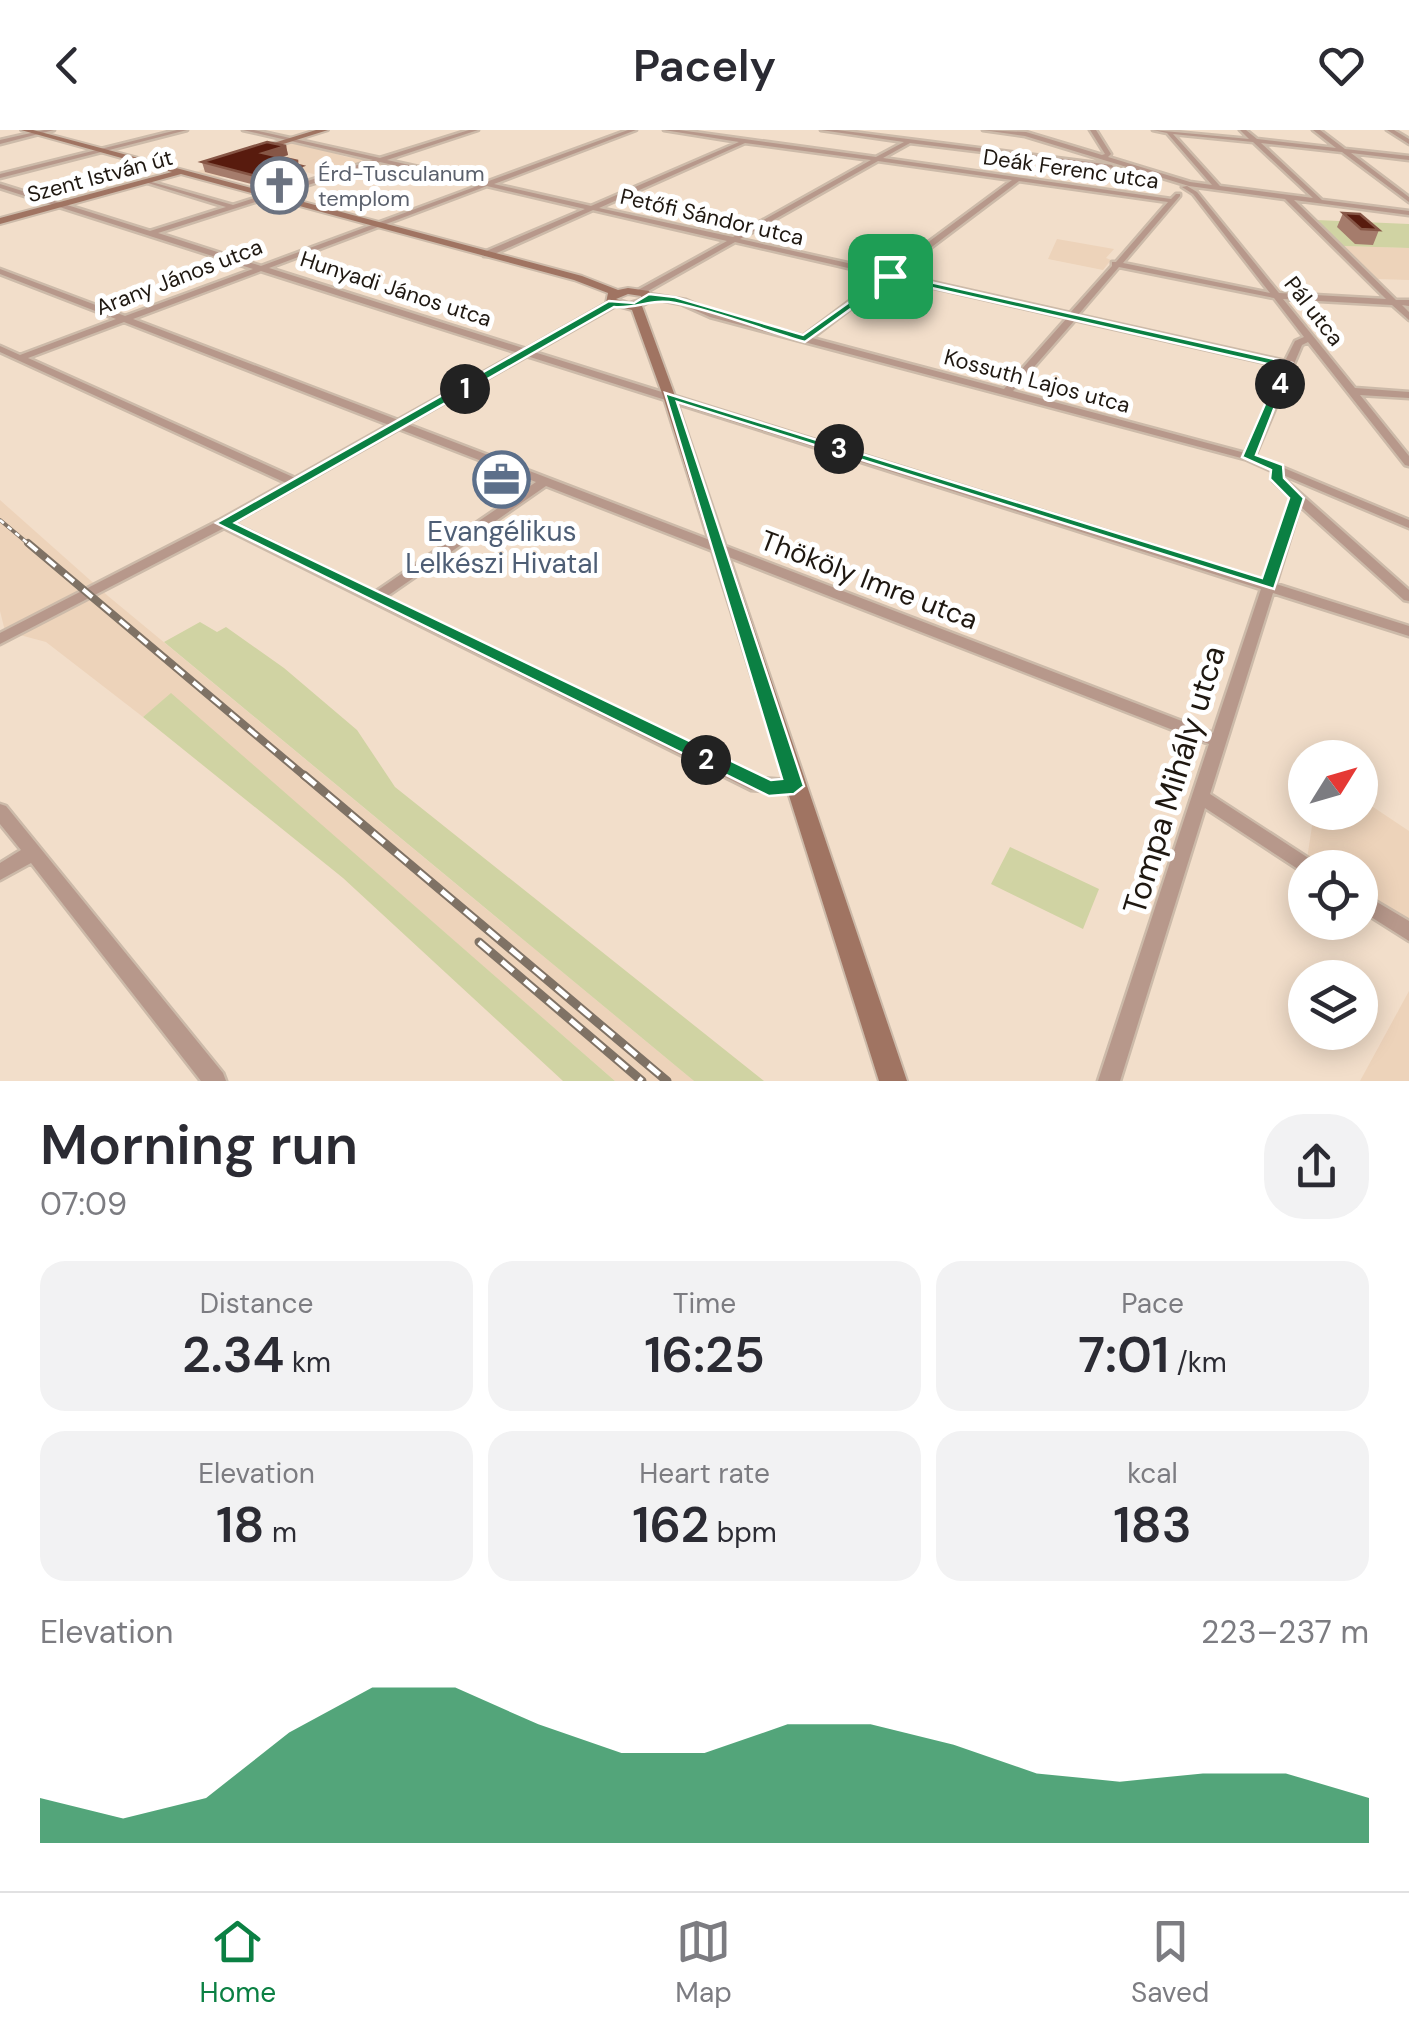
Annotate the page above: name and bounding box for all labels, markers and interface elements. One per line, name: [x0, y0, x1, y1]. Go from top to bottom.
text: Pacely: [633, 36, 776, 95]
icon: back: [40, 38, 95, 93]
icon: heart: [1314, 38, 1369, 93]
street label: Deák Ferenc utca: [981, 142, 1161, 196]
street label: Szent István út: [24, 143, 176, 209]
church icon: Érd-Tusculanum templom: [249, 156, 309, 216]
place label: Érd-Tusculanum templom: [318, 159, 485, 213]
street label: Petőfi Sándor utca: [617, 182, 807, 252]
street label: Arany János utca: [92, 232, 266, 322]
pin: [848, 234, 933, 319]
street label: Hunyadi János utca: [297, 244, 495, 334]
icon: arrive: [863, 249, 918, 304]
street label: Pál utca: [1278, 270, 1350, 352]
street label: Kossuth Lajos utca: [941, 342, 1133, 420]
pin: 4: [1255, 359, 1305, 409]
pin: 1: [440, 364, 490, 414]
text: 4: [1271, 365, 1289, 402]
text: 1: [460, 370, 470, 407]
pin: 3: [814, 424, 864, 474]
text: 3: [831, 430, 847, 467]
office icon: Evangélikus Lelkészi Hivatal: [472, 450, 532, 510]
place label: Evangélikus Lelkészi Hivatal: [405, 513, 599, 582]
street label: Thököly Imre utca: [755, 522, 983, 638]
street label: Tompa Mihály utca: [1113, 641, 1235, 919]
pin: 2: [681, 735, 731, 785]
north arrow: [1288, 740, 1378, 830]
map controls: [1288, 740, 1378, 1050]
text: 2: [698, 741, 714, 778]
button: locate: [1288, 850, 1378, 940]
button: layers: [1288, 960, 1378, 1050]
text: Morning run: [40, 1109, 358, 1181]
button: share: [1264, 1114, 1369, 1219]
text: 07:09: [40, 1183, 127, 1225]
text: Distance: [200, 1285, 313, 1322]
text: Time: [673, 1285, 736, 1322]
text: Pace: [1121, 1285, 1184, 1322]
text: 2.34: [182, 1322, 284, 1388]
text: 16:25: [644, 1322, 765, 1388]
text: 7:01: [1078, 1322, 1169, 1388]
text: km: [284, 1344, 331, 1381]
text: /km: [1169, 1344, 1227, 1381]
text: Elevation: [198, 1455, 315, 1492]
text: Heart rate: [639, 1455, 770, 1492]
text: kcal: [1127, 1455, 1178, 1492]
text: 18: [216, 1492, 265, 1558]
text: 162: [632, 1492, 709, 1558]
text: 183: [1113, 1492, 1192, 1558]
text: m: [265, 1514, 297, 1551]
text: bpm: [709, 1514, 777, 1551]
text: Elevation: [40, 1611, 173, 1653]
text: 223–237 m: [1201, 1611, 1369, 1653]
tab: Home: [200, 1914, 276, 2011]
tab: Map: [675, 1914, 732, 2011]
tab: Saved: [1131, 1914, 1209, 2011]

